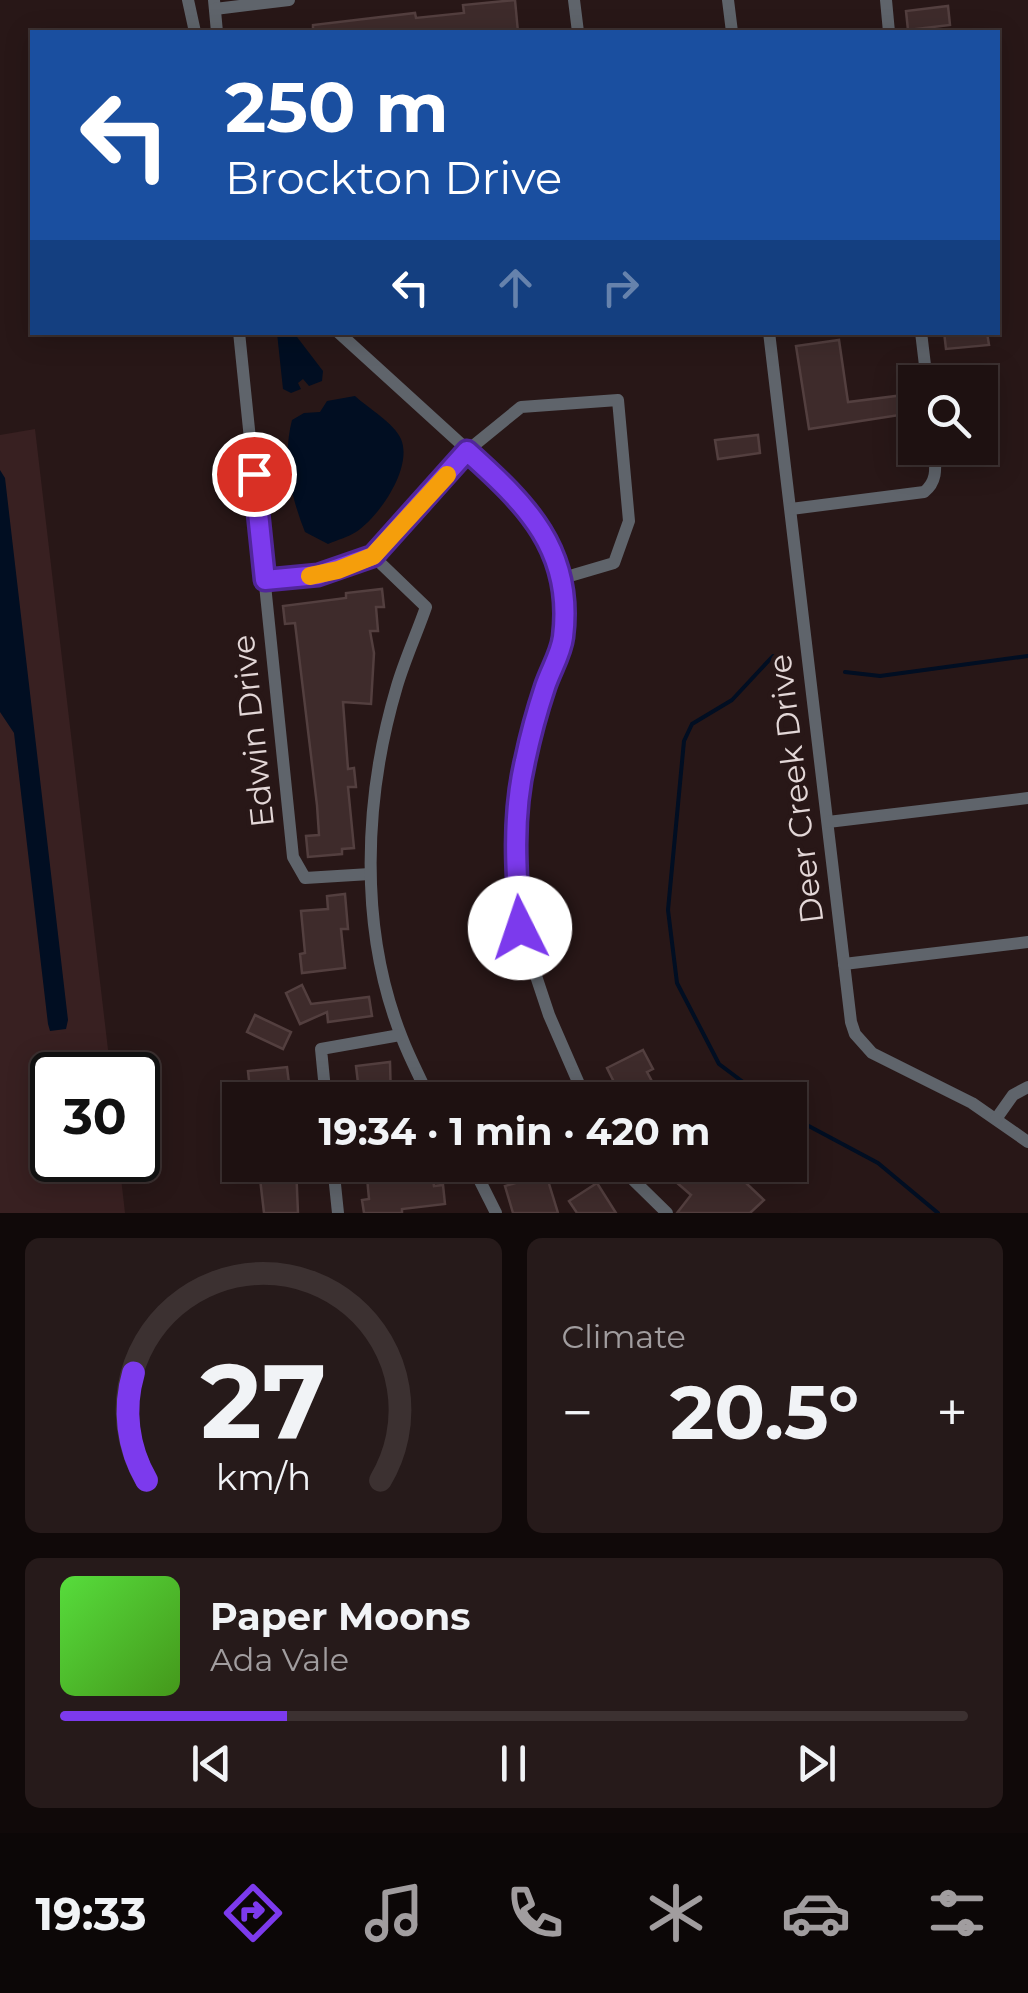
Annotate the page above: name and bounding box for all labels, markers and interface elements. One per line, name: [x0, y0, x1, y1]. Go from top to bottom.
text: 250 m: [225, 64, 449, 150]
icon: left: [60, 70, 190, 200]
text: Brockton Drive: [225, 150, 562, 205]
icon: left: [383, 260, 438, 315]
icon: ahead: [488, 260, 543, 315]
icon: right: [593, 260, 648, 315]
map controls: [898, 365, 998, 465]
button: search: [898, 365, 998, 465]
pin: [212, 432, 297, 517]
icon: arrive: [227, 447, 282, 502]
street label: Edwin Drive: [223, 633, 282, 829]
street label: Deer Creek Drive: [760, 652, 831, 926]
position arrow: [468, 876, 572, 980]
speed limit sign: 30: [30, 1052, 160, 1182]
text: 19:34 · 1 min · 420 m: [319, 1108, 710, 1155]
text: Climate: [562, 1317, 686, 1356]
text: 27: [200, 1337, 326, 1464]
text: 20.5°: [670, 1366, 859, 1458]
text: −: [562, 1379, 593, 1446]
text: +: [936, 1379, 968, 1446]
text: km/h: [216, 1455, 311, 1499]
text: Paper Moons: [210, 1593, 471, 1640]
text: Ada Vale: [210, 1640, 349, 1679]
icon: previous: [184, 1736, 239, 1791]
icon: pause: [486, 1736, 541, 1791]
icon: next: [789, 1736, 844, 1791]
icon: directions: [218, 1878, 288, 1948]
icon: music: [359, 1878, 429, 1948]
icon: phone: [500, 1878, 570, 1948]
icon: climate: [641, 1878, 711, 1948]
icon: car: [781, 1878, 851, 1948]
icon: filters: [922, 1878, 992, 1948]
text: 19:33: [35, 1886, 147, 1941]

